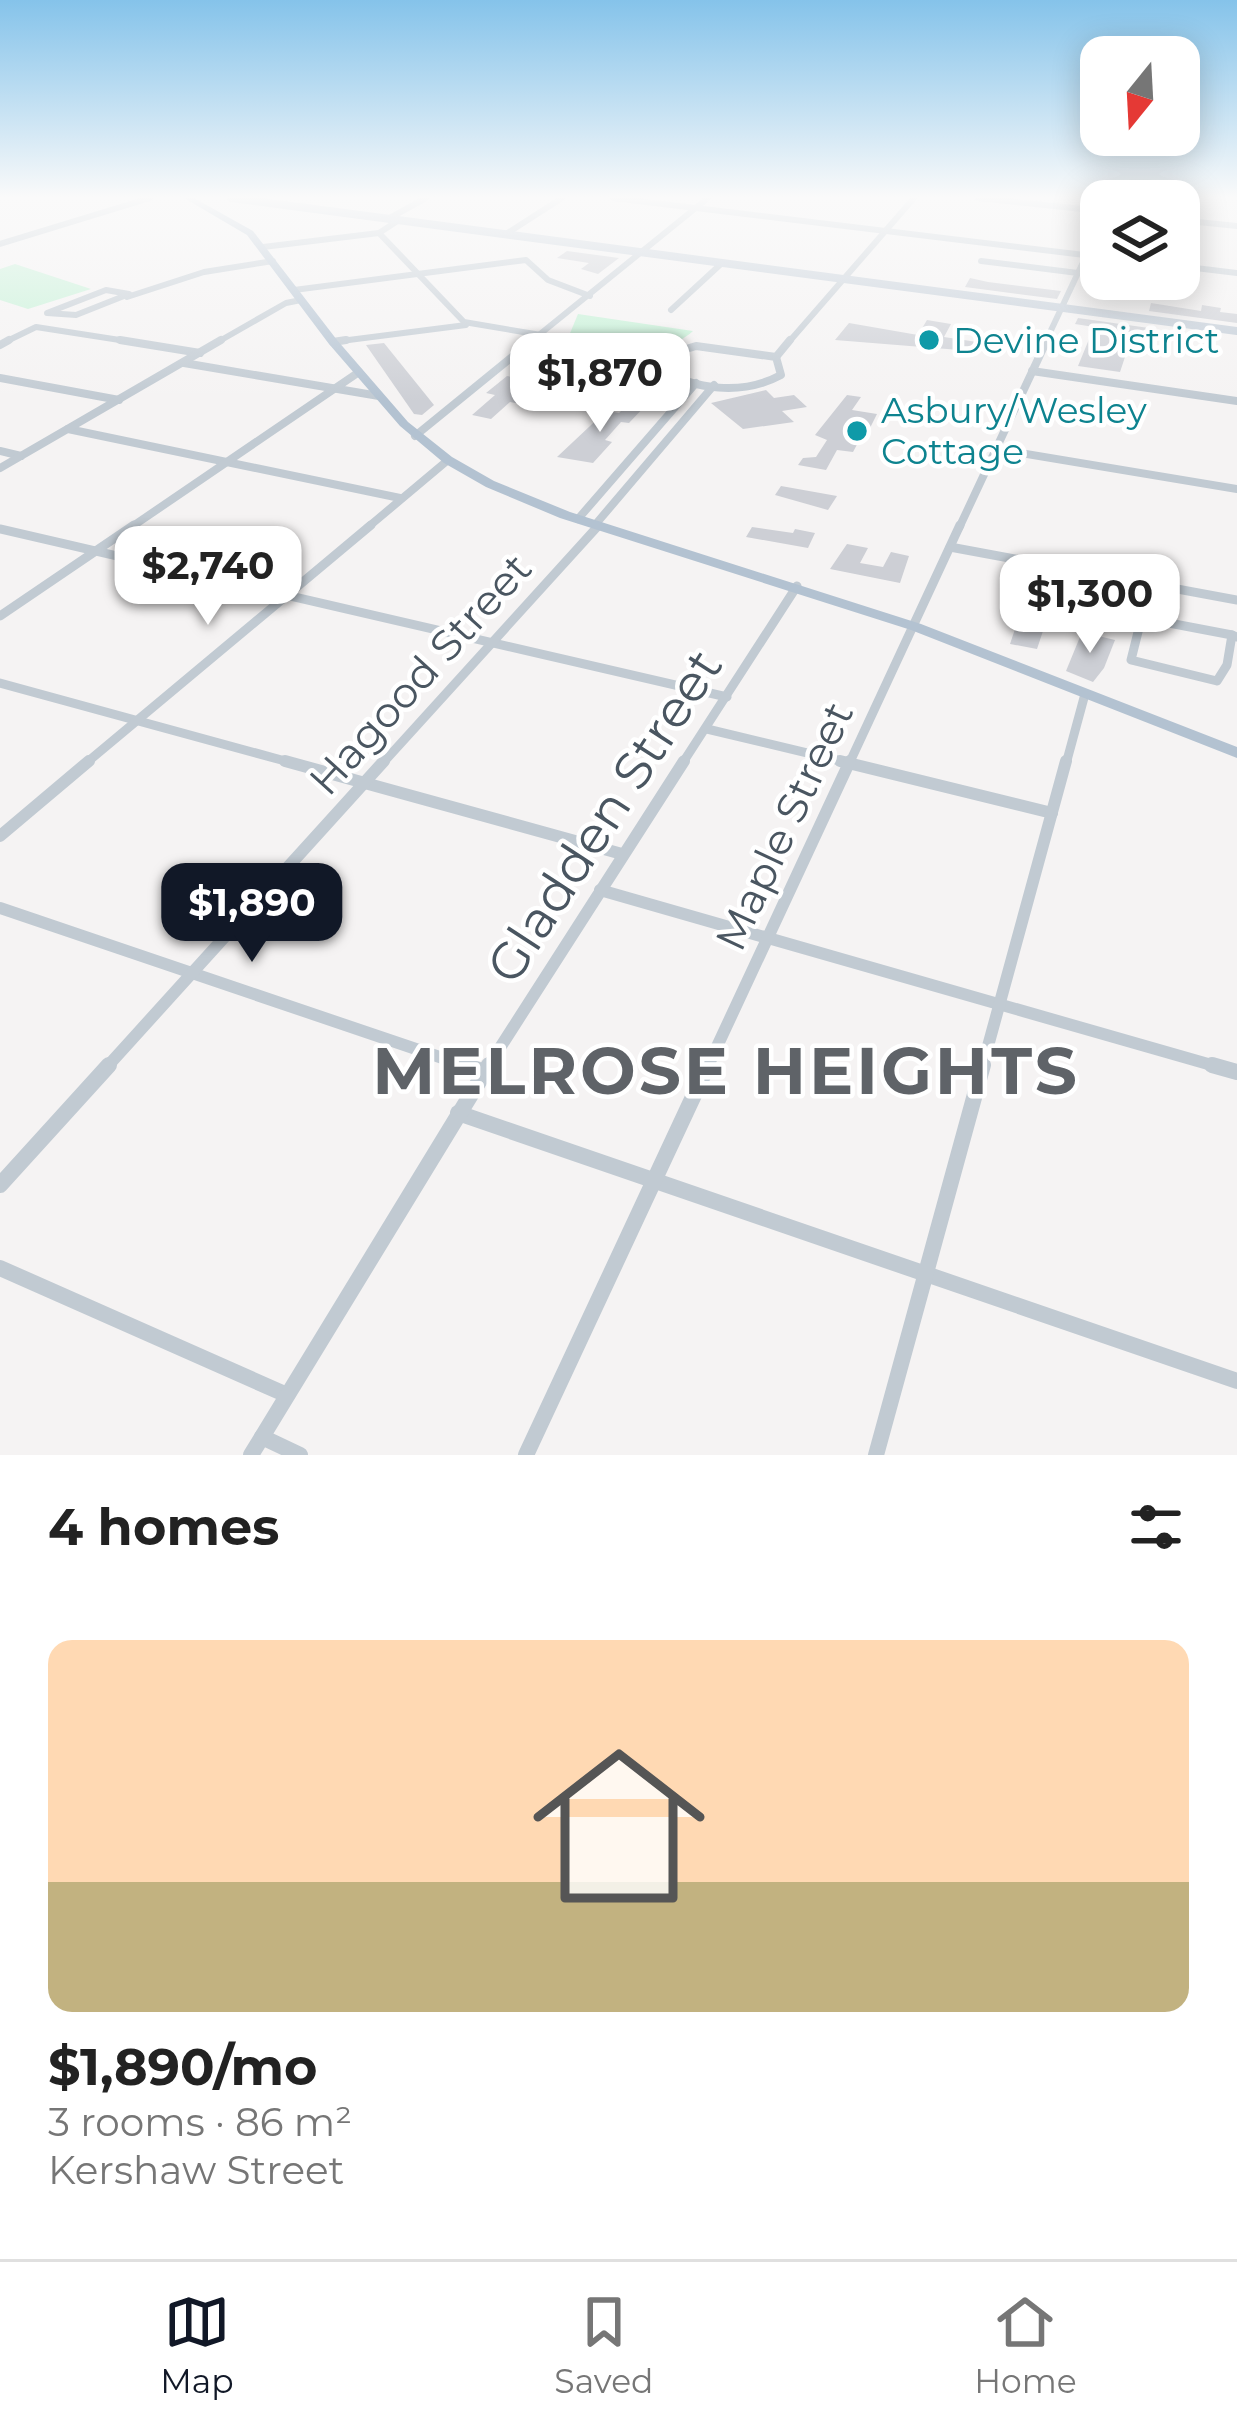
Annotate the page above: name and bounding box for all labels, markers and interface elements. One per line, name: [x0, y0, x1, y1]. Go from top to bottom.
north arrow: [1080, 36, 1200, 156]
map controls: [1080, 36, 1200, 300]
button: layers: [1080, 180, 1200, 300]
place label: Devine District: [953, 318, 1219, 362]
marker: Devine District: [916, 327, 942, 353]
pin: $1,870: [502, 333, 698, 435]
text: $1,870: [537, 348, 663, 396]
place label: Asbury/Wesley Cottage: [881, 388, 1147, 473]
marker: Asbury/Wesley Cottage: [844, 418, 870, 444]
pin: $2,740: [110, 526, 306, 628]
text: $2,740: [142, 541, 274, 589]
street label: Hagood Street: [298, 543, 542, 805]
pin: $1,300: [992, 554, 1188, 656]
text: $1,300: [1027, 569, 1153, 617]
street label: Gladden Street: [473, 638, 735, 994]
street label: Maple Street: [704, 694, 864, 958]
pin: $1,890: [154, 863, 350, 965]
text: $1,890: [188, 878, 316, 926]
district label: MELROSE HEIGHTS: [372, 1030, 1080, 1111]
icon: filters: [1123, 1494, 1189, 1560]
text: 4 homes: [48, 1496, 279, 1558]
icon: home: [511, 1718, 727, 1934]
text: $1,890/mo: [48, 2036, 318, 2098]
text: 3 rooms · 86 m²: [48, 2098, 352, 2146]
text: Kershaw Street: [48, 2146, 344, 2194]
tab: Map: [160, 2289, 234, 2401]
tab: Saved: [554, 2289, 654, 2401]
tab: Home: [974, 2289, 1077, 2401]

